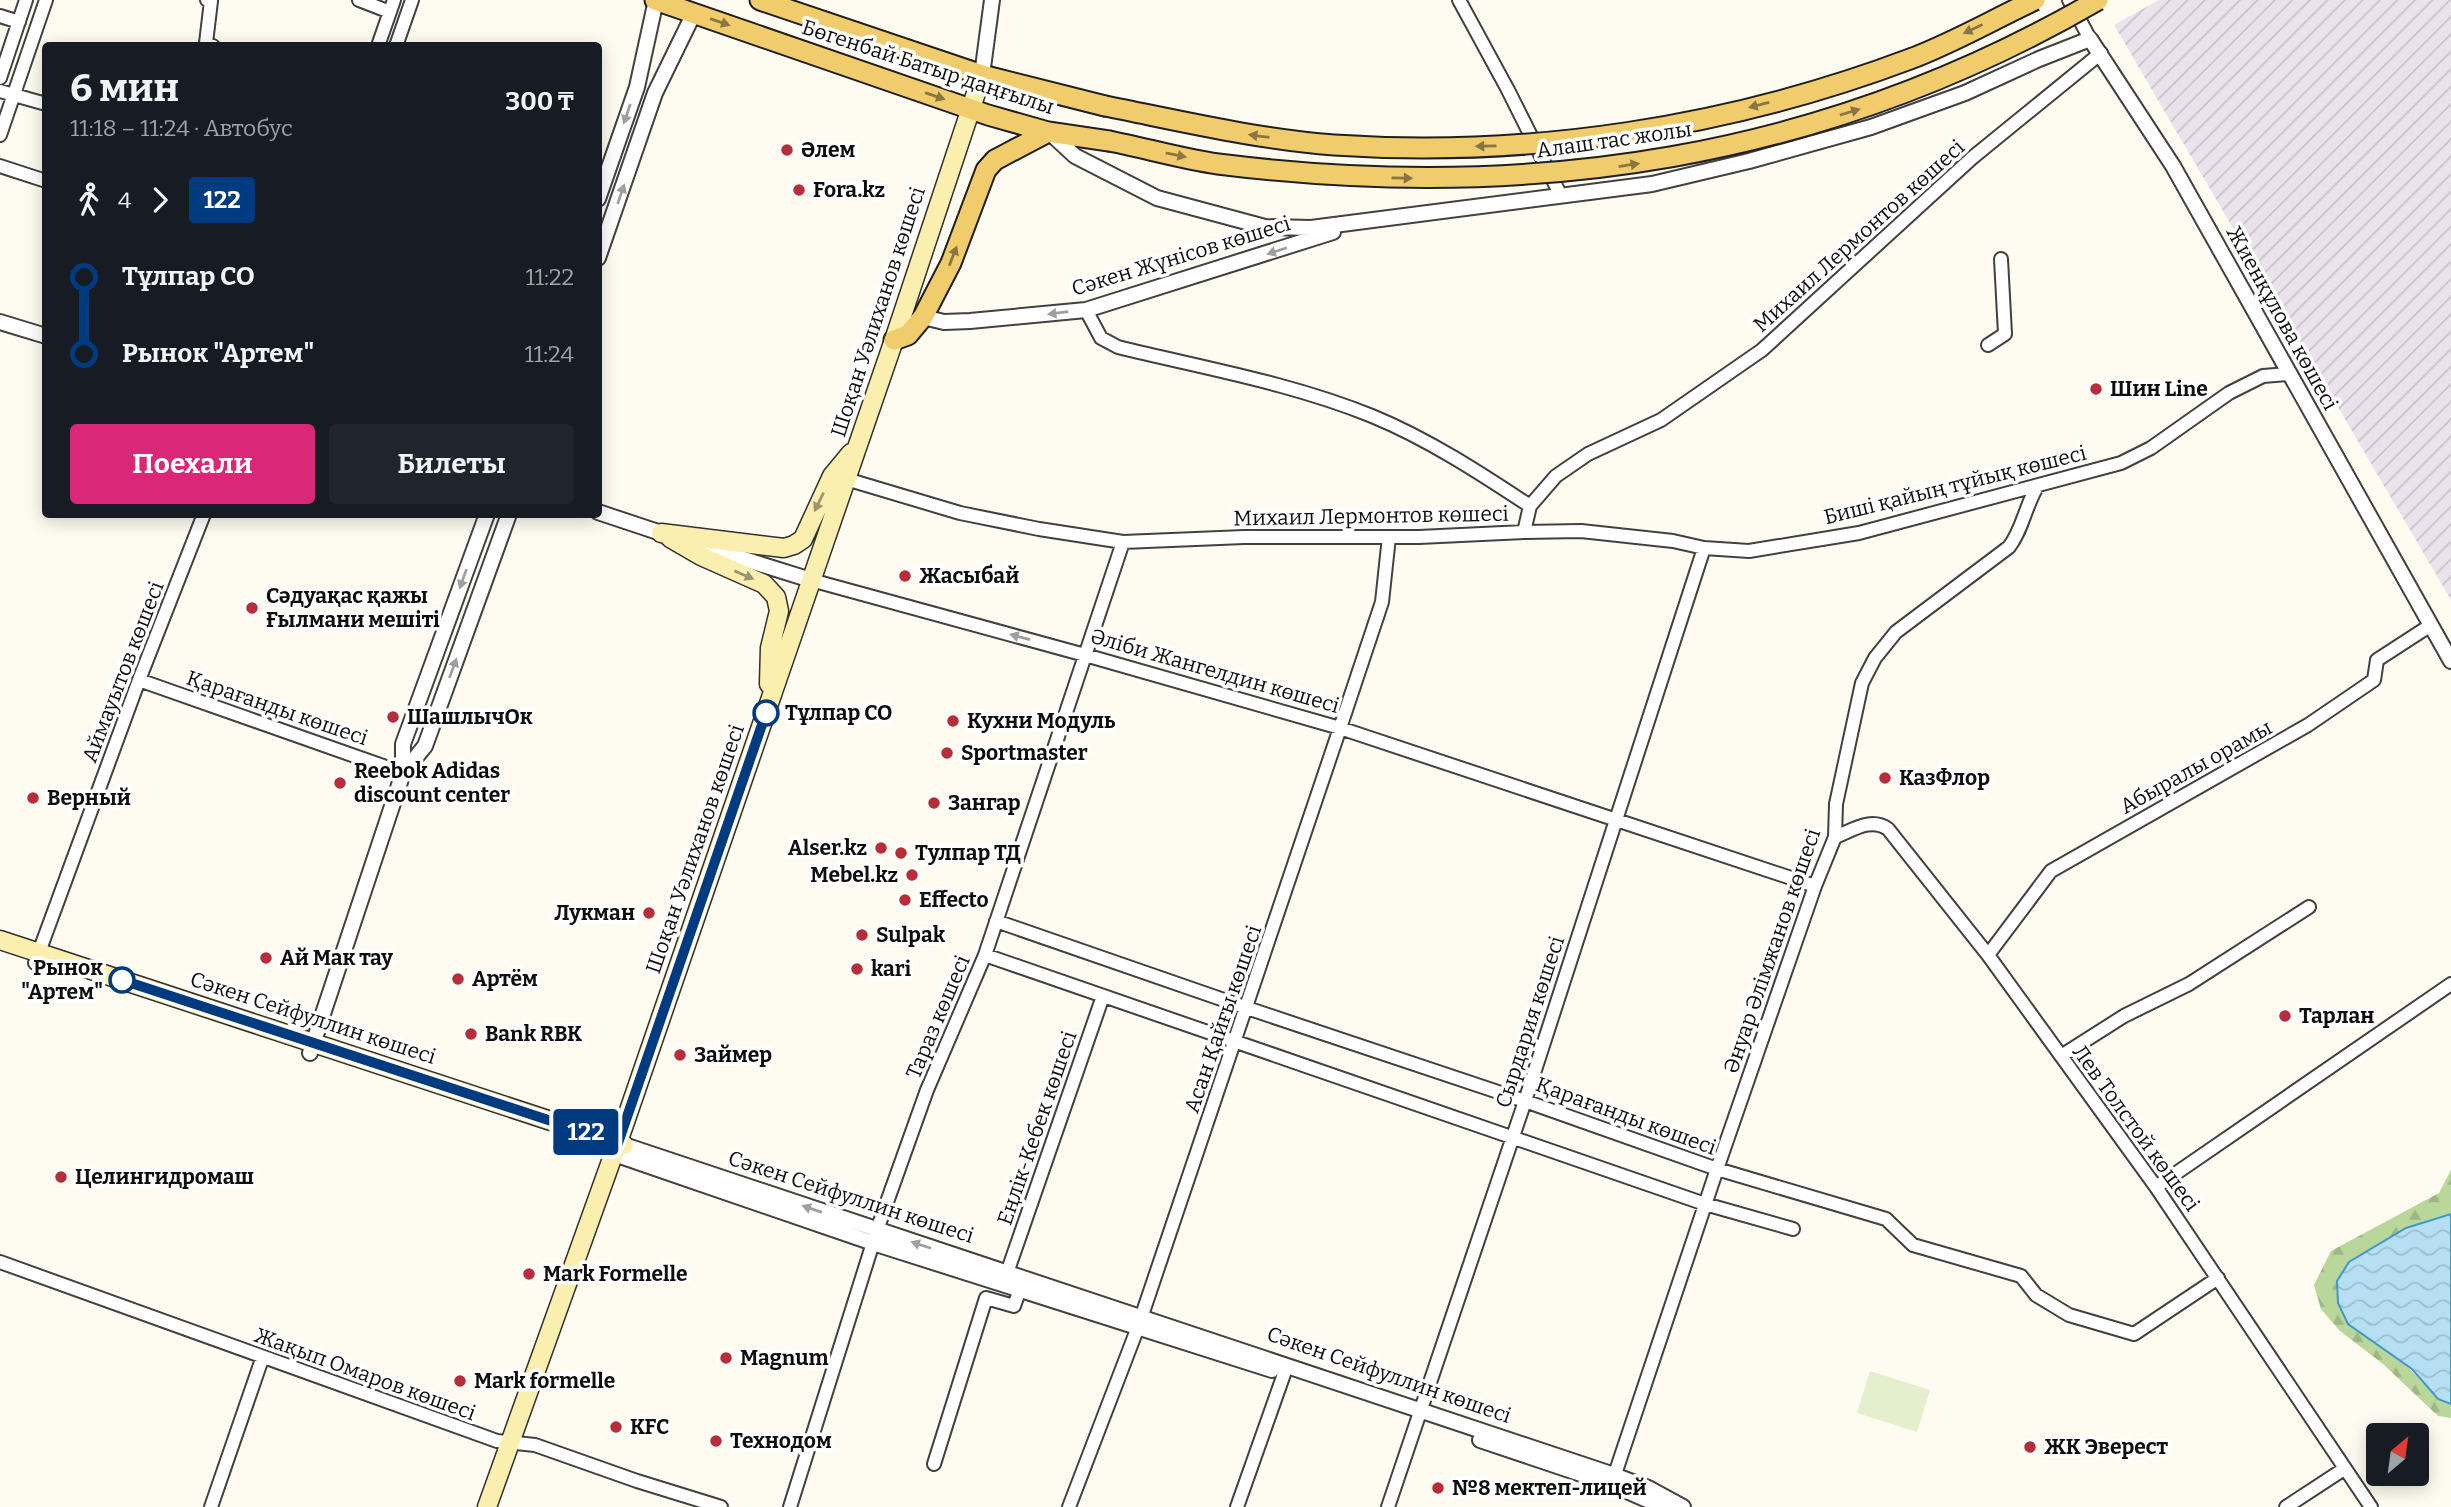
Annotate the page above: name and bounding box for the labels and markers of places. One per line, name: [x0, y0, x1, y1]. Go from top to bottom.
place label: Әлем: [801, 137, 855, 163]
marker: Әлем: [779, 142, 795, 158]
place label: Fora.kz: [813, 177, 885, 203]
marker: Fora.kz: [791, 182, 807, 198]
place label: Шин Line: [2110, 376, 2208, 402]
marker: Шин Line: [2088, 381, 2104, 397]
place label: Жасыбай: [919, 563, 1019, 589]
marker: Жасыбай: [897, 568, 913, 584]
place label: Сәдуақас қажы Ғылмани мешіті: [266, 583, 440, 633]
marker: Сәдуақас қажы Ғылмани мешіті: [244, 600, 260, 616]
marker: Тұлпар СО: [753, 700, 779, 726]
place label: Тұлпар СО: [785, 700, 892, 726]
place label: ШашлычОк: [407, 704, 533, 730]
place label: Кухни Модуль: [967, 708, 1116, 734]
marker: ШашлычОк: [385, 709, 401, 725]
marker: Кухни Модуль: [945, 713, 961, 729]
place label: Sportmaster: [961, 740, 1088, 766]
marker: Sportmaster: [939, 745, 955, 761]
place label: Reebok Adidas discount center: [354, 758, 510, 808]
place label: КазФлор: [1899, 765, 1990, 791]
marker: КазФлор: [1877, 770, 1893, 786]
marker: Reebok Adidas discount center: [332, 775, 348, 791]
place label: Верный: [47, 785, 131, 811]
marker: Верный: [25, 790, 41, 806]
place label: Зангар: [948, 790, 1021, 816]
marker: Зангар: [926, 795, 942, 811]
place label: Alser.kz: [788, 835, 867, 861]
marker: Alser.kz: [873, 840, 889, 856]
place label: Тулпар ТД: [915, 840, 1021, 866]
marker: Тулпар ТД: [893, 845, 909, 861]
place label: Mebel.kz: [810, 862, 898, 888]
marker: Mebel.kz: [904, 867, 920, 883]
place label: Effecto: [919, 887, 989, 913]
marker: Effecto: [897, 892, 913, 908]
place label: Лукман: [554, 900, 635, 926]
marker: Лукман: [641, 905, 657, 921]
place label: Sulpak: [876, 922, 946, 948]
marker: Sulpak: [854, 927, 870, 943]
place label: Ай Мак тау: [280, 945, 393, 971]
marker: Ай Мак тау: [258, 950, 274, 966]
place label: Рынок "Артем": [21, 955, 103, 1005]
place label: kari: [871, 956, 912, 982]
marker: kari: [849, 961, 865, 977]
place label: Артём: [472, 966, 538, 992]
marker: Рынок "Артем": [109, 967, 135, 993]
marker: Артём: [450, 971, 466, 987]
place label: Тарлан: [2299, 1003, 2374, 1029]
marker: Тарлан: [2277, 1008, 2293, 1024]
place label: Bank RBK: [485, 1021, 582, 1047]
marker: Bank RBK: [463, 1026, 479, 1042]
place label: Займер: [694, 1042, 772, 1068]
marker: Займер: [672, 1047, 688, 1063]
place label: Целингидромаш: [75, 1164, 254, 1190]
marker: Целингидромаш: [53, 1169, 69, 1185]
place label: Mark Formelle: [543, 1261, 688, 1287]
marker: Mark Formelle: [521, 1266, 537, 1282]
place label: Magnum: [740, 1345, 829, 1371]
marker: Magnum: [718, 1350, 734, 1366]
place label: Mark formelle: [474, 1368, 615, 1394]
marker: Mark formelle: [452, 1373, 468, 1389]
place label: KFC: [630, 1414, 669, 1440]
marker: KFC: [608, 1419, 624, 1435]
place label: Технодом: [730, 1428, 832, 1454]
marker: Технодом: [708, 1433, 724, 1449]
place label: ЖК Эверест: [2044, 1434, 2169, 1460]
marker: ЖК Эверест: [2022, 1439, 2038, 1455]
place label: №8 мектеп-лицей: [1452, 1475, 1647, 1501]
marker: №8 мектеп-лицей: [1430, 1480, 1446, 1496]

